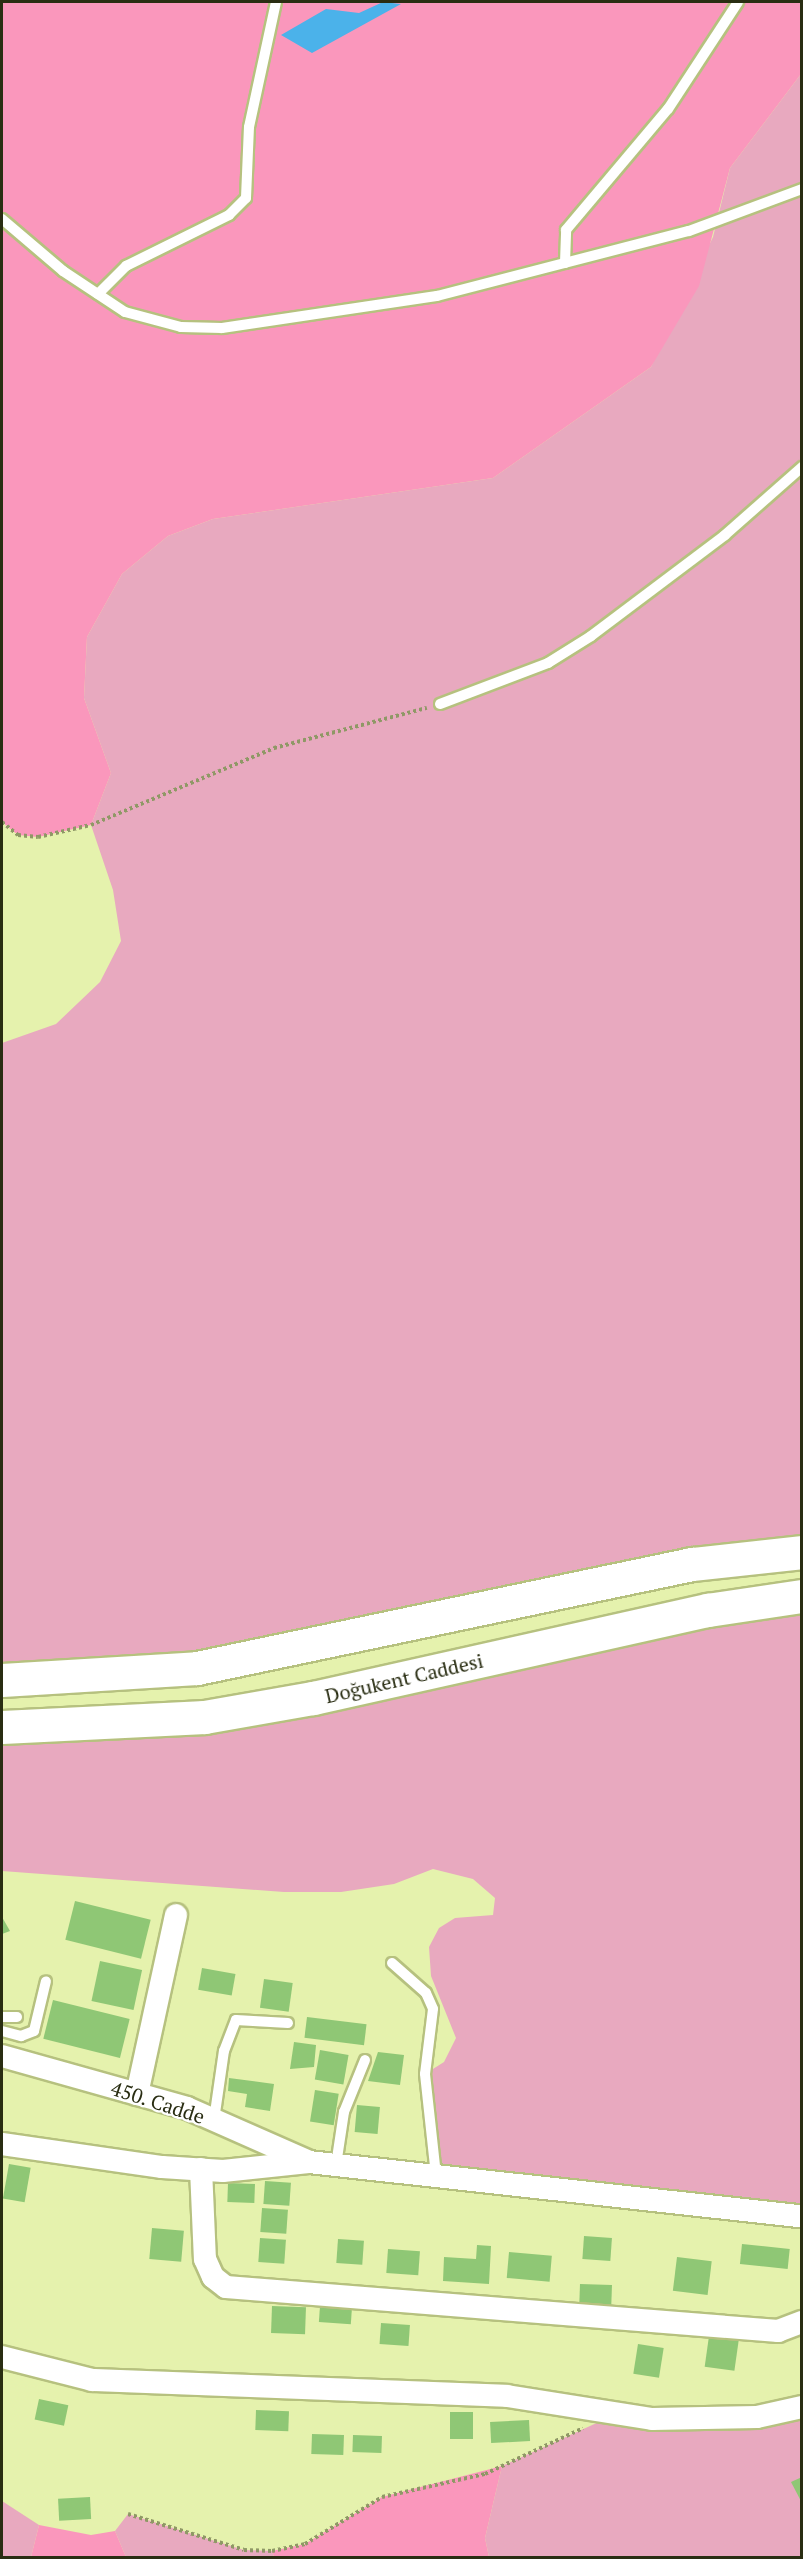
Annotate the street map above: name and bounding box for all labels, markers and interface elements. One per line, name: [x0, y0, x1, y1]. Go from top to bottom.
street label: Doğukent Caddesi: [323, 1648, 485, 1708]
street label: 450. Cadde: [108, 2075, 208, 2129]

